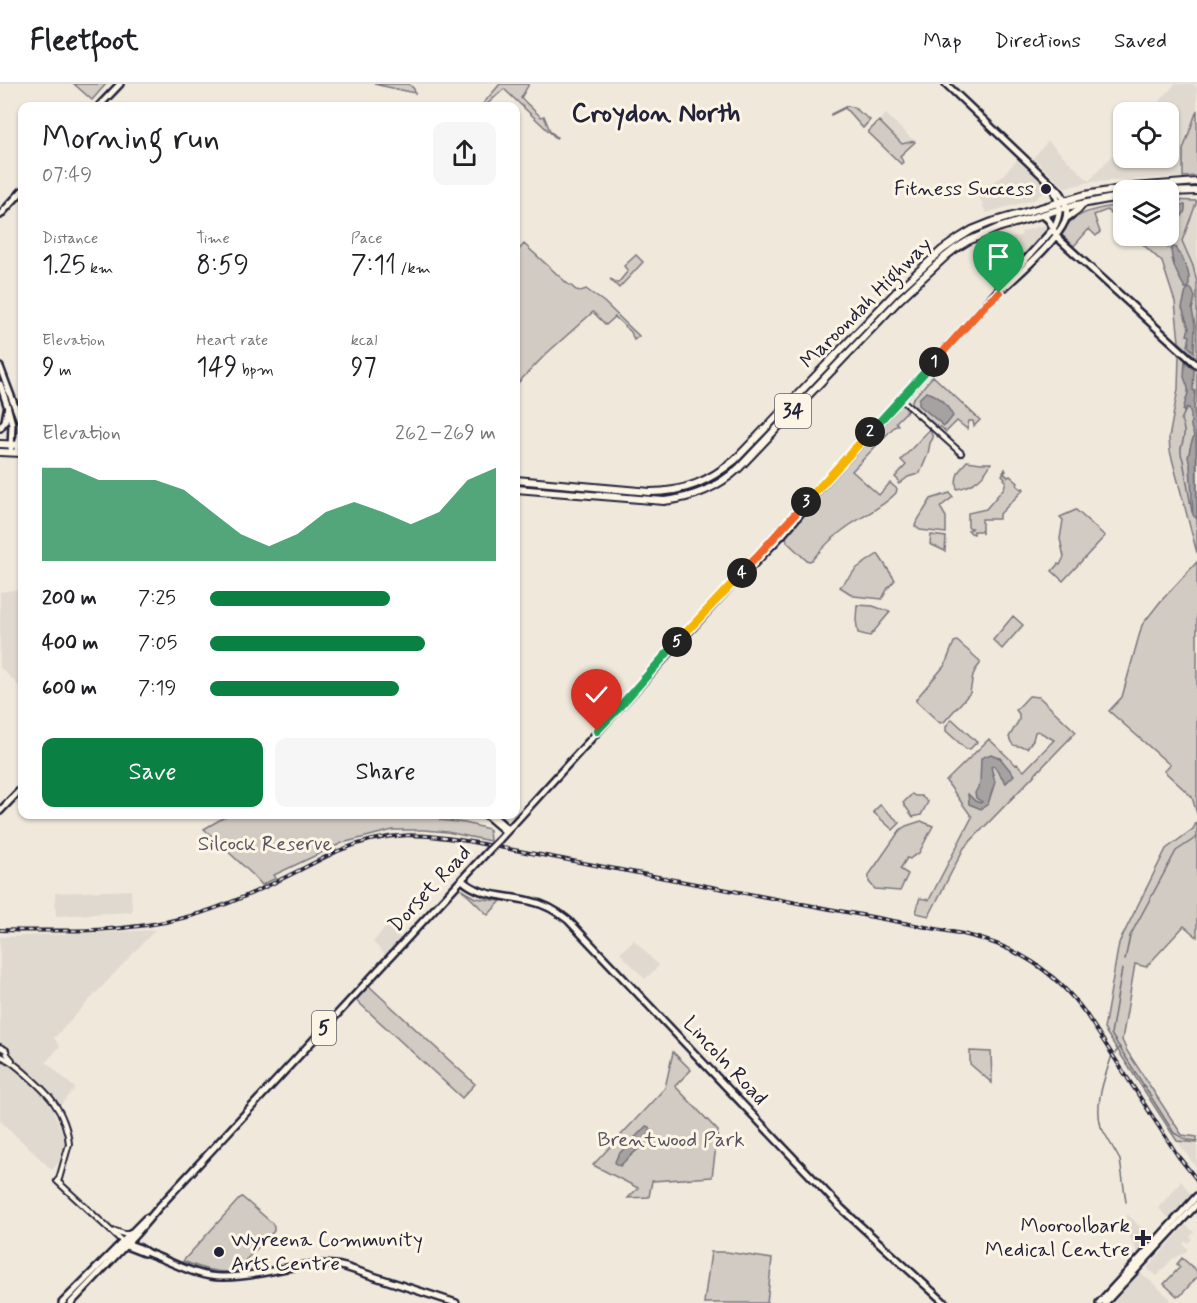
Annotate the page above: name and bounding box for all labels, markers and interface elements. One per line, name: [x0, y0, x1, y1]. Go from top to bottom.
text: Fleetfoot: [30, 23, 139, 60]
text: Map: [923, 27, 962, 55]
text: Directions: [995, 27, 1081, 55]
text: Saved: [1114, 27, 1167, 55]
district label: Croydon North: [571, 96, 741, 131]
map controls: [1113, 102, 1179, 246]
button: locate: [1113, 102, 1179, 168]
text: Morning run: [42, 117, 220, 161]
button: share: [433, 122, 496, 185]
text: 07:49: [42, 162, 92, 189]
place label: Fitness Success: [894, 175, 1034, 203]
button: layers: [1113, 180, 1179, 246]
marker: Fitness Success: [1039, 182, 1053, 196]
text: Distance: [42, 228, 98, 249]
text: Time: [196, 228, 230, 249]
text: Pace: [351, 228, 383, 249]
street label: Maroondah Highway: [794, 231, 939, 376]
pin: [973, 231, 1024, 293]
icon: arrive: [982, 240, 1015, 273]
text: 1.25: [42, 249, 86, 283]
text: 8:59: [196, 249, 249, 283]
text: 7:11: [351, 249, 396, 283]
text: km: [86, 258, 113, 279]
text: /km: [396, 258, 431, 279]
text: Elevation: [42, 330, 105, 351]
text: Heart rate: [196, 330, 268, 351]
text: kcal: [351, 330, 378, 351]
pin: 1: [919, 347, 949, 377]
text: 9: [42, 351, 55, 385]
text: 149: [196, 351, 237, 385]
text: 97: [351, 351, 377, 385]
text: 1: [930, 351, 938, 372]
text: m: [55, 360, 72, 381]
text: bpm: [237, 360, 274, 381]
road number: 34: [775, 394, 811, 428]
pin: 2: [855, 417, 885, 447]
text: Elevation: [42, 420, 121, 447]
text: 262–269 m: [395, 420, 496, 447]
text: 2: [866, 421, 874, 442]
pin: 3: [791, 487, 821, 517]
text: 3: [802, 491, 810, 512]
pin: 4: [727, 558, 757, 588]
text: 4: [737, 562, 747, 583]
text: 200 m: [42, 585, 97, 612]
text: 7:25: [138, 585, 176, 612]
pin: 5: [662, 627, 692, 657]
text: 400 m: [42, 630, 98, 657]
text: 7:05: [138, 630, 177, 657]
text: 5: [672, 631, 682, 652]
pin: [571, 669, 622, 731]
text: 600 m: [42, 675, 97, 702]
text: 7:19: [138, 675, 176, 702]
icon: check: [580, 678, 613, 711]
button: Save: [42, 738, 263, 807]
button: Share: [275, 738, 496, 807]
park label: Silcock Reserve: [198, 830, 332, 858]
street label: Dorset Road: [382, 839, 478, 939]
street label: Lincoln Road: [676, 1010, 774, 1112]
road number: 5: [312, 1011, 336, 1045]
park label: Brentwood Park: [597, 1126, 745, 1154]
place label: Mooroolbark Medical Centre: [985, 1212, 1130, 1264]
place label: Wyreena Community Arts Centre: [231, 1226, 423, 1278]
marker: Mooroolbark Medical Centre: [1134, 1229, 1152, 1247]
marker: Wyreena Community Arts Centre: [212, 1245, 226, 1259]

